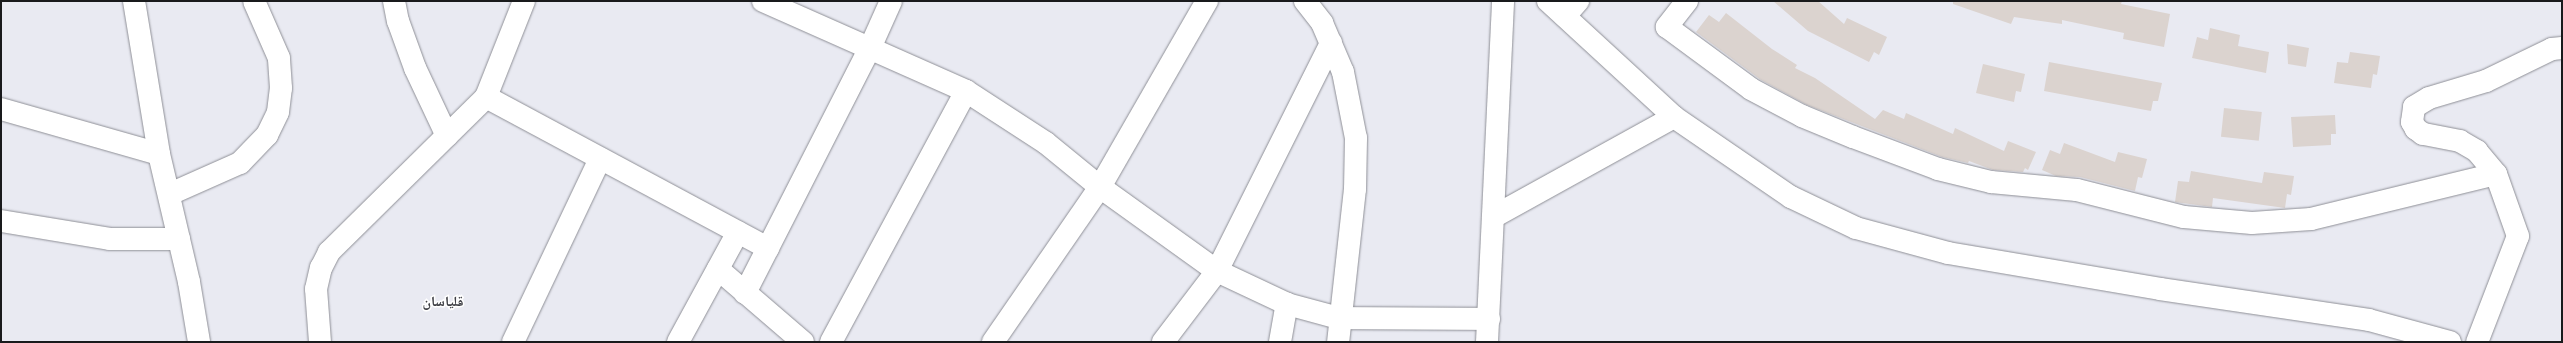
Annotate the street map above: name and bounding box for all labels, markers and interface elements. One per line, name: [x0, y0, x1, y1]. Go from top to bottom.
district label: قلياسان: [423, 293, 463, 309]

